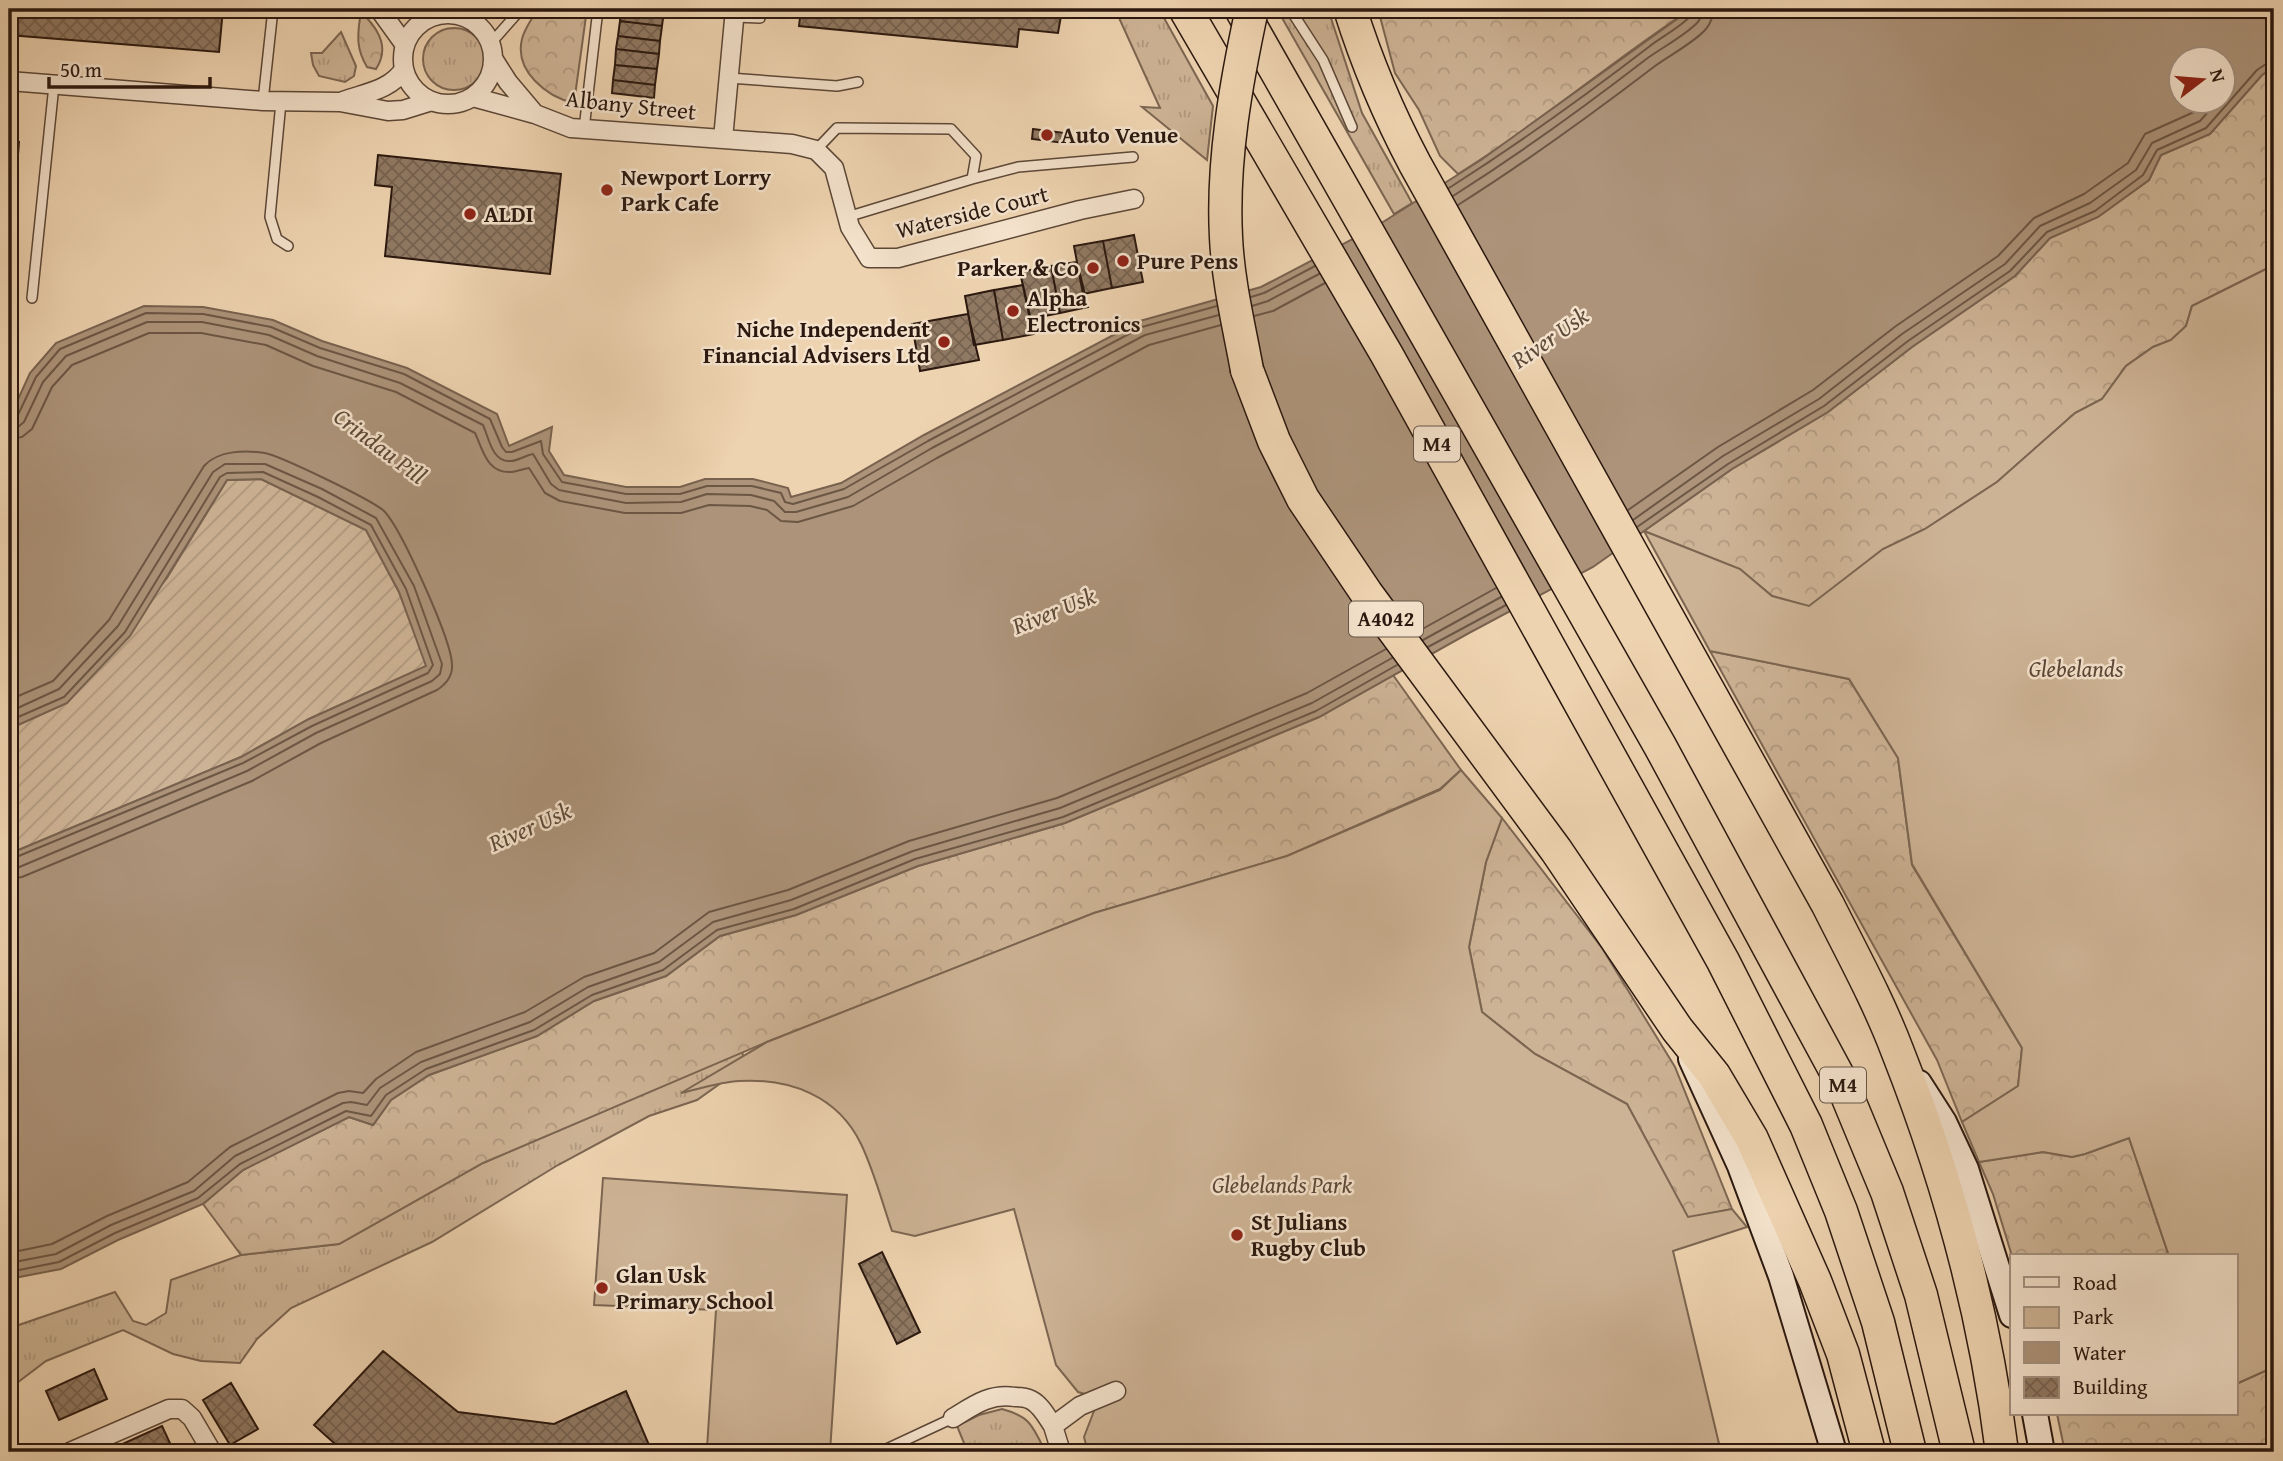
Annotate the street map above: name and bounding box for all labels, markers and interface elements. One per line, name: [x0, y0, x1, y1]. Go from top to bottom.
scale bar: [49, 46, 210, 90]
north arrow: [2168, 46, 2238, 116]
text: 50 m: [60, 54, 102, 85]
text: N: [2203, 65, 2234, 86]
street label: Albany Street: [564, 81, 698, 128]
place label: Auto Venue: [1061, 118, 1178, 151]
marker: Auto Venue: [1039, 127, 1055, 143]
place label: Newport Lorry Park Cafe: [621, 160, 771, 219]
street label: Waterside Court: [892, 177, 1052, 246]
marker: Newport Lorry Park Cafe: [599, 182, 615, 198]
place label: ALDI: [484, 197, 533, 230]
marker: ALDI: [462, 206, 478, 222]
place label: Pure Pens: [1137, 244, 1238, 277]
place label: Parker & Co: [957, 251, 1079, 284]
marker: Pure Pens: [1115, 253, 1131, 269]
marker: Parker & Co: [1085, 260, 1101, 276]
place label: Alpha Electronics: [1027, 281, 1141, 340]
water label: River Usk: [1503, 298, 1596, 378]
marker: Alpha Electronics: [1005, 303, 1021, 319]
place label: Niche Independent Financial Advisers Ltd: [703, 312, 931, 371]
marker: Niche Independent Financial Advisers Ltd: [936, 334, 952, 350]
water label: Crindau Pill: [326, 399, 434, 492]
road number: M4: [1414, 426, 1460, 462]
water label: River Usk: [1006, 578, 1101, 643]
road number: A4042: [1349, 602, 1423, 636]
park label: Glebelands: [2029, 652, 2124, 685]
water label: River Usk: [482, 793, 577, 861]
road number: M4: [1820, 1068, 1866, 1102]
park label: Glebelands Park: [1212, 1168, 1353, 1201]
place label: St Julians Rugby Club: [1251, 1205, 1366, 1264]
marker: St Julians Rugby Club: [1229, 1227, 1245, 1243]
legend: [2010, 1254, 2238, 1416]
place label: Glan Usk Primary School: [616, 1258, 774, 1317]
text: Road: [2073, 1267, 2118, 1298]
marker: Glan Usk Primary School: [594, 1280, 610, 1296]
text: Park: [2073, 1301, 2114, 1332]
text: Water: [2073, 1337, 2126, 1368]
text: Building: [2073, 1371, 2148, 1402]

